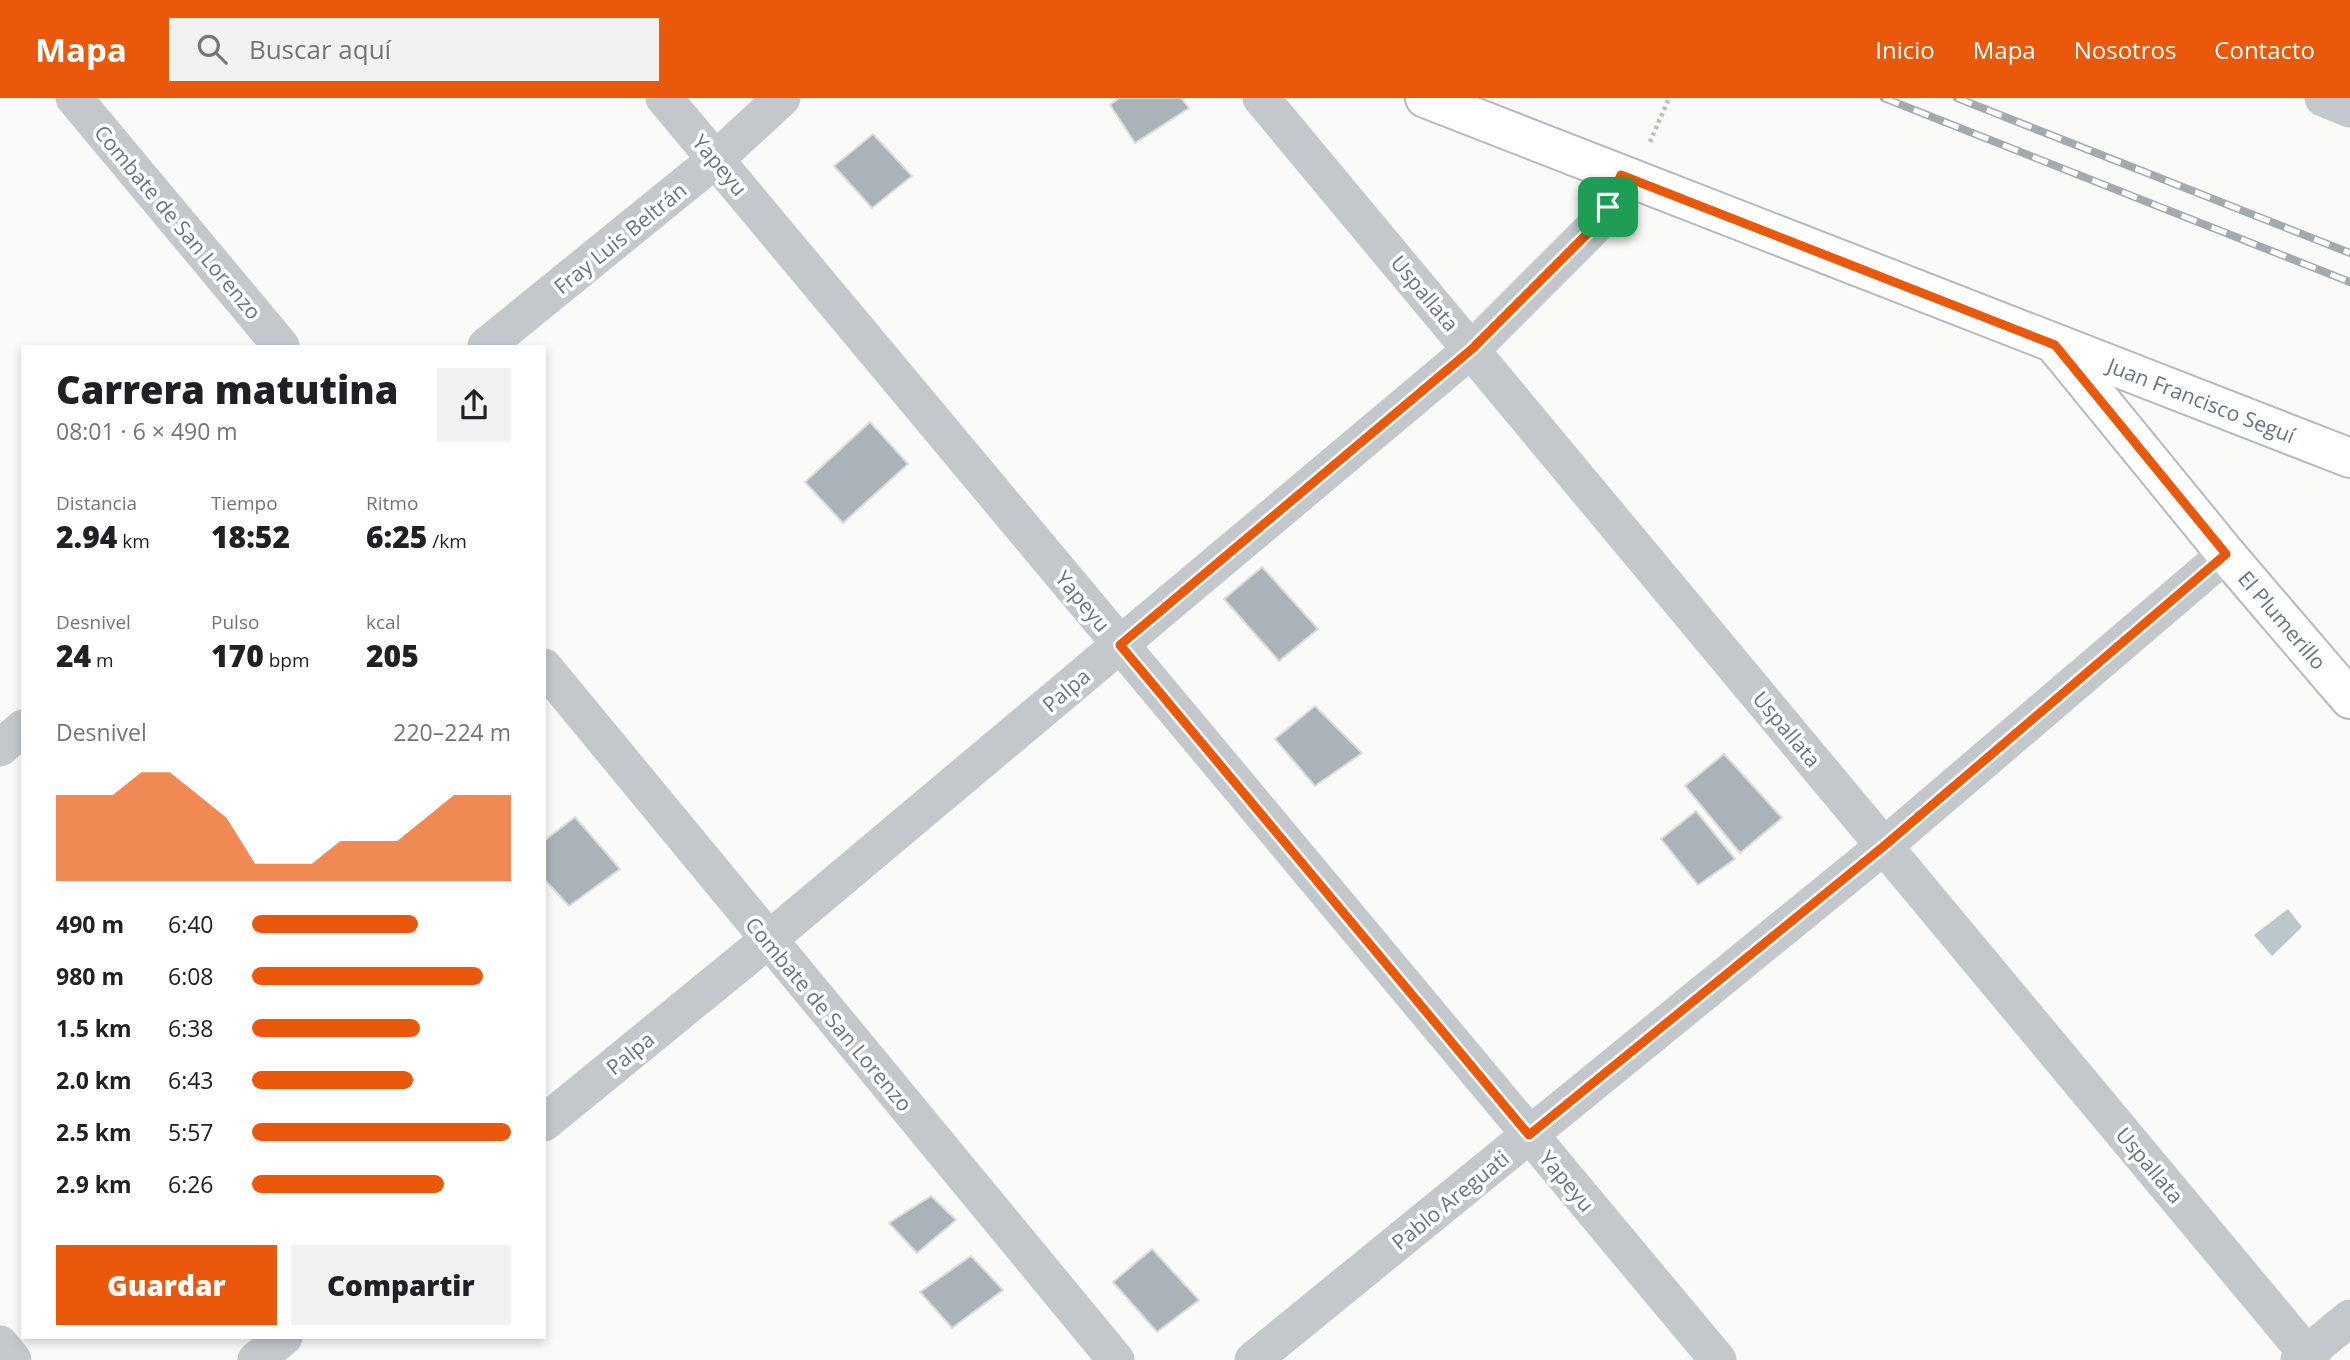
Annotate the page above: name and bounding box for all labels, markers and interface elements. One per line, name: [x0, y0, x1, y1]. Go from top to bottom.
search box: [169, 18, 659, 81]
text: Mapa: [35, 27, 127, 72]
icon: search: [193, 30, 231, 68]
text: Buscar aquí: [249, 31, 391, 67]
text: Inicio: [1875, 33, 1935, 66]
text: Mapa: [1973, 33, 2036, 66]
text: Nosotros: [2074, 33, 2176, 66]
text: Contacto: [2214, 33, 2315, 66]
street label: Combate de San Lorenzo: [88, 119, 268, 325]
street label: Yapeyu: [686, 129, 754, 201]
street label: Fray Luis Beltrán: [548, 176, 692, 300]
pin: [1578, 177, 1638, 237]
icon: arrive: [1589, 188, 1627, 226]
street label: Uspallata: [1385, 249, 1465, 337]
street label: Juan Francisco Seguí: [2102, 350, 2300, 450]
text: Carrera matutina: [56, 363, 398, 415]
button: share: [437, 368, 511, 442]
text: 08:01 · 6 × 490 m: [56, 415, 238, 447]
text: Distancia: [56, 490, 137, 516]
text: Tiempo: [211, 490, 278, 516]
text: Ritmo: [366, 490, 418, 516]
text: 2.94: [56, 516, 117, 557]
text: 18:52: [211, 516, 290, 557]
text: 6:25: [366, 516, 427, 557]
text: km: [117, 528, 150, 554]
text: /km: [427, 528, 467, 554]
street label: Yapeyu: [1049, 565, 1117, 637]
street label: El Plumerillo: [2232, 565, 2333, 675]
text: Desnivel: [56, 609, 131, 635]
text: Pulso: [211, 609, 259, 635]
text: kcal: [366, 609, 400, 635]
text: 24: [56, 635, 91, 676]
text: 170: [211, 635, 264, 676]
text: 205: [366, 635, 419, 676]
text: m: [91, 647, 114, 673]
text: bpm: [264, 647, 310, 673]
street label: Palpa: [1036, 662, 1096, 718]
street label: Uspallata: [1747, 685, 1827, 773]
text: Desnivel: [56, 716, 147, 748]
text: 220–224 m: [393, 716, 511, 748]
text: 490 m: [56, 908, 124, 940]
text: 6:40: [168, 908, 214, 940]
street label: Combate de San Lorenzo: [739, 911, 919, 1117]
text: 980 m: [56, 960, 124, 992]
text: 6:08: [168, 960, 214, 992]
text: 1.5 km: [56, 1012, 132, 1044]
text: 6:38: [168, 1012, 214, 1044]
street label: Palpa: [600, 1025, 660, 1081]
text: 2.0 km: [56, 1064, 132, 1096]
text: 6:43: [168, 1064, 214, 1096]
text: 2.5 km: [56, 1116, 132, 1148]
text: 5:57: [168, 1116, 214, 1148]
street label: Uspallata: [2110, 1121, 2190, 1209]
street label: Pablo Areguati: [1386, 1144, 1514, 1256]
street label: Yapeyu: [1533, 1145, 1601, 1217]
text: 2.9 km: [56, 1168, 132, 1200]
text: 6:26: [168, 1168, 214, 1200]
button: Guardar: [56, 1245, 277, 1325]
button: Compartir: [291, 1245, 511, 1325]

